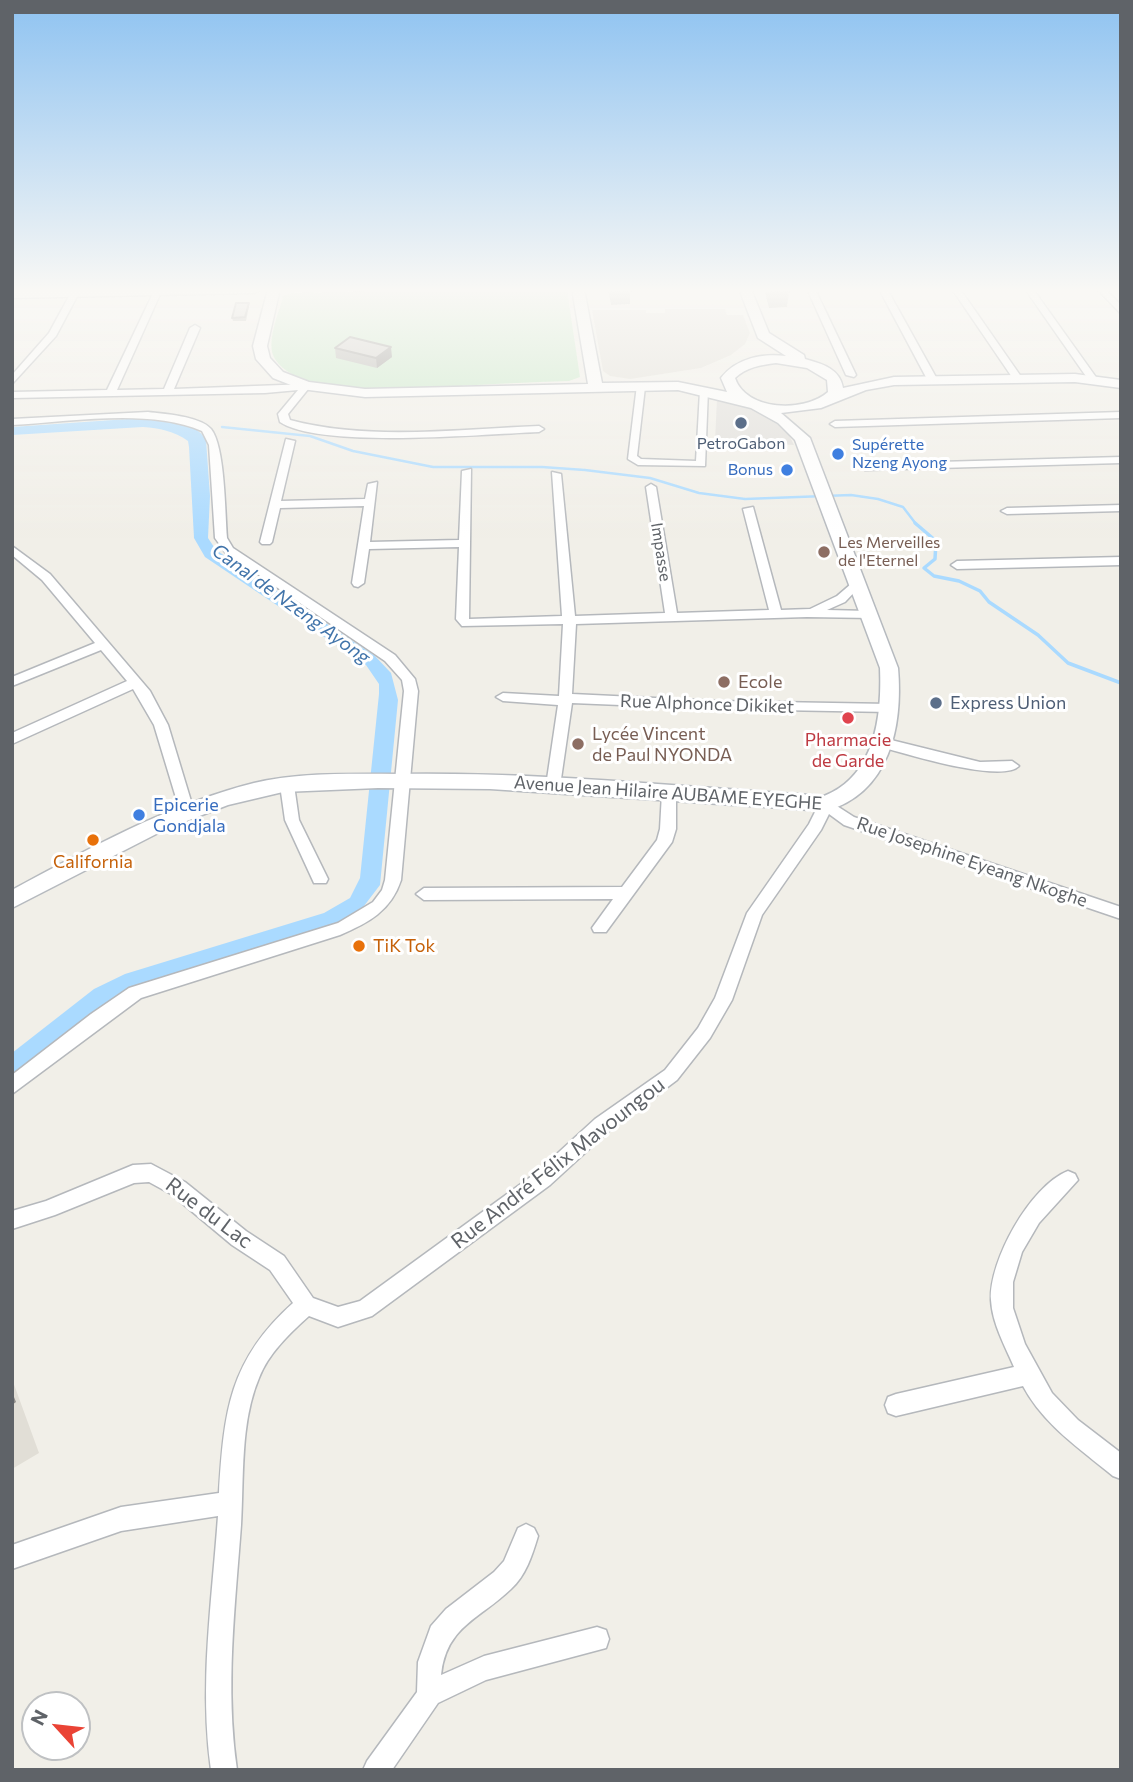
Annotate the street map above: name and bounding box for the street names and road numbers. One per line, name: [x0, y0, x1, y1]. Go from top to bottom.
street label: Impasse: [647, 521, 675, 583]
street label: Rue Alphonce Dikiket: [620, 690, 794, 718]
street label: Avenue Jean Hilaire AUBAME EYEGHE: [513, 771, 823, 815]
street label: Rue Josephine Eyeang Nkoghe: [854, 812, 1090, 912]
street label: Rue André Félix Mavoungou: [446, 1072, 670, 1254]
street label: Rue du Lac: [161, 1172, 257, 1254]

